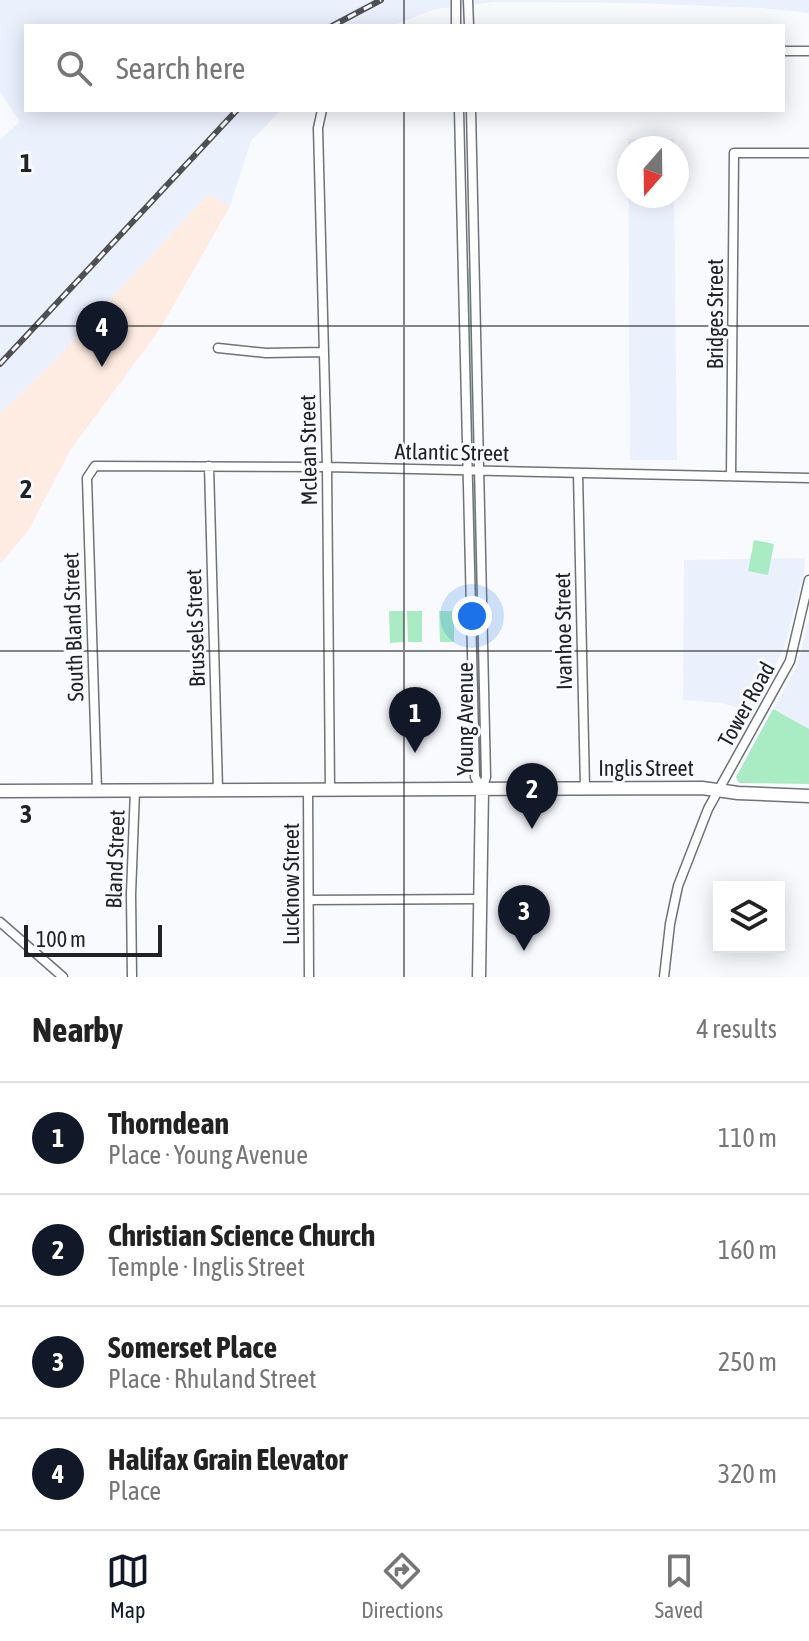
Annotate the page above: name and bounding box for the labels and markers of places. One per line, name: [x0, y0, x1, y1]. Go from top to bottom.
pin: 4: [76, 301, 128, 367]
pin: 1: [389, 687, 441, 753]
pin: 2: [506, 763, 558, 829]
pin: 3: [498, 885, 550, 951]

